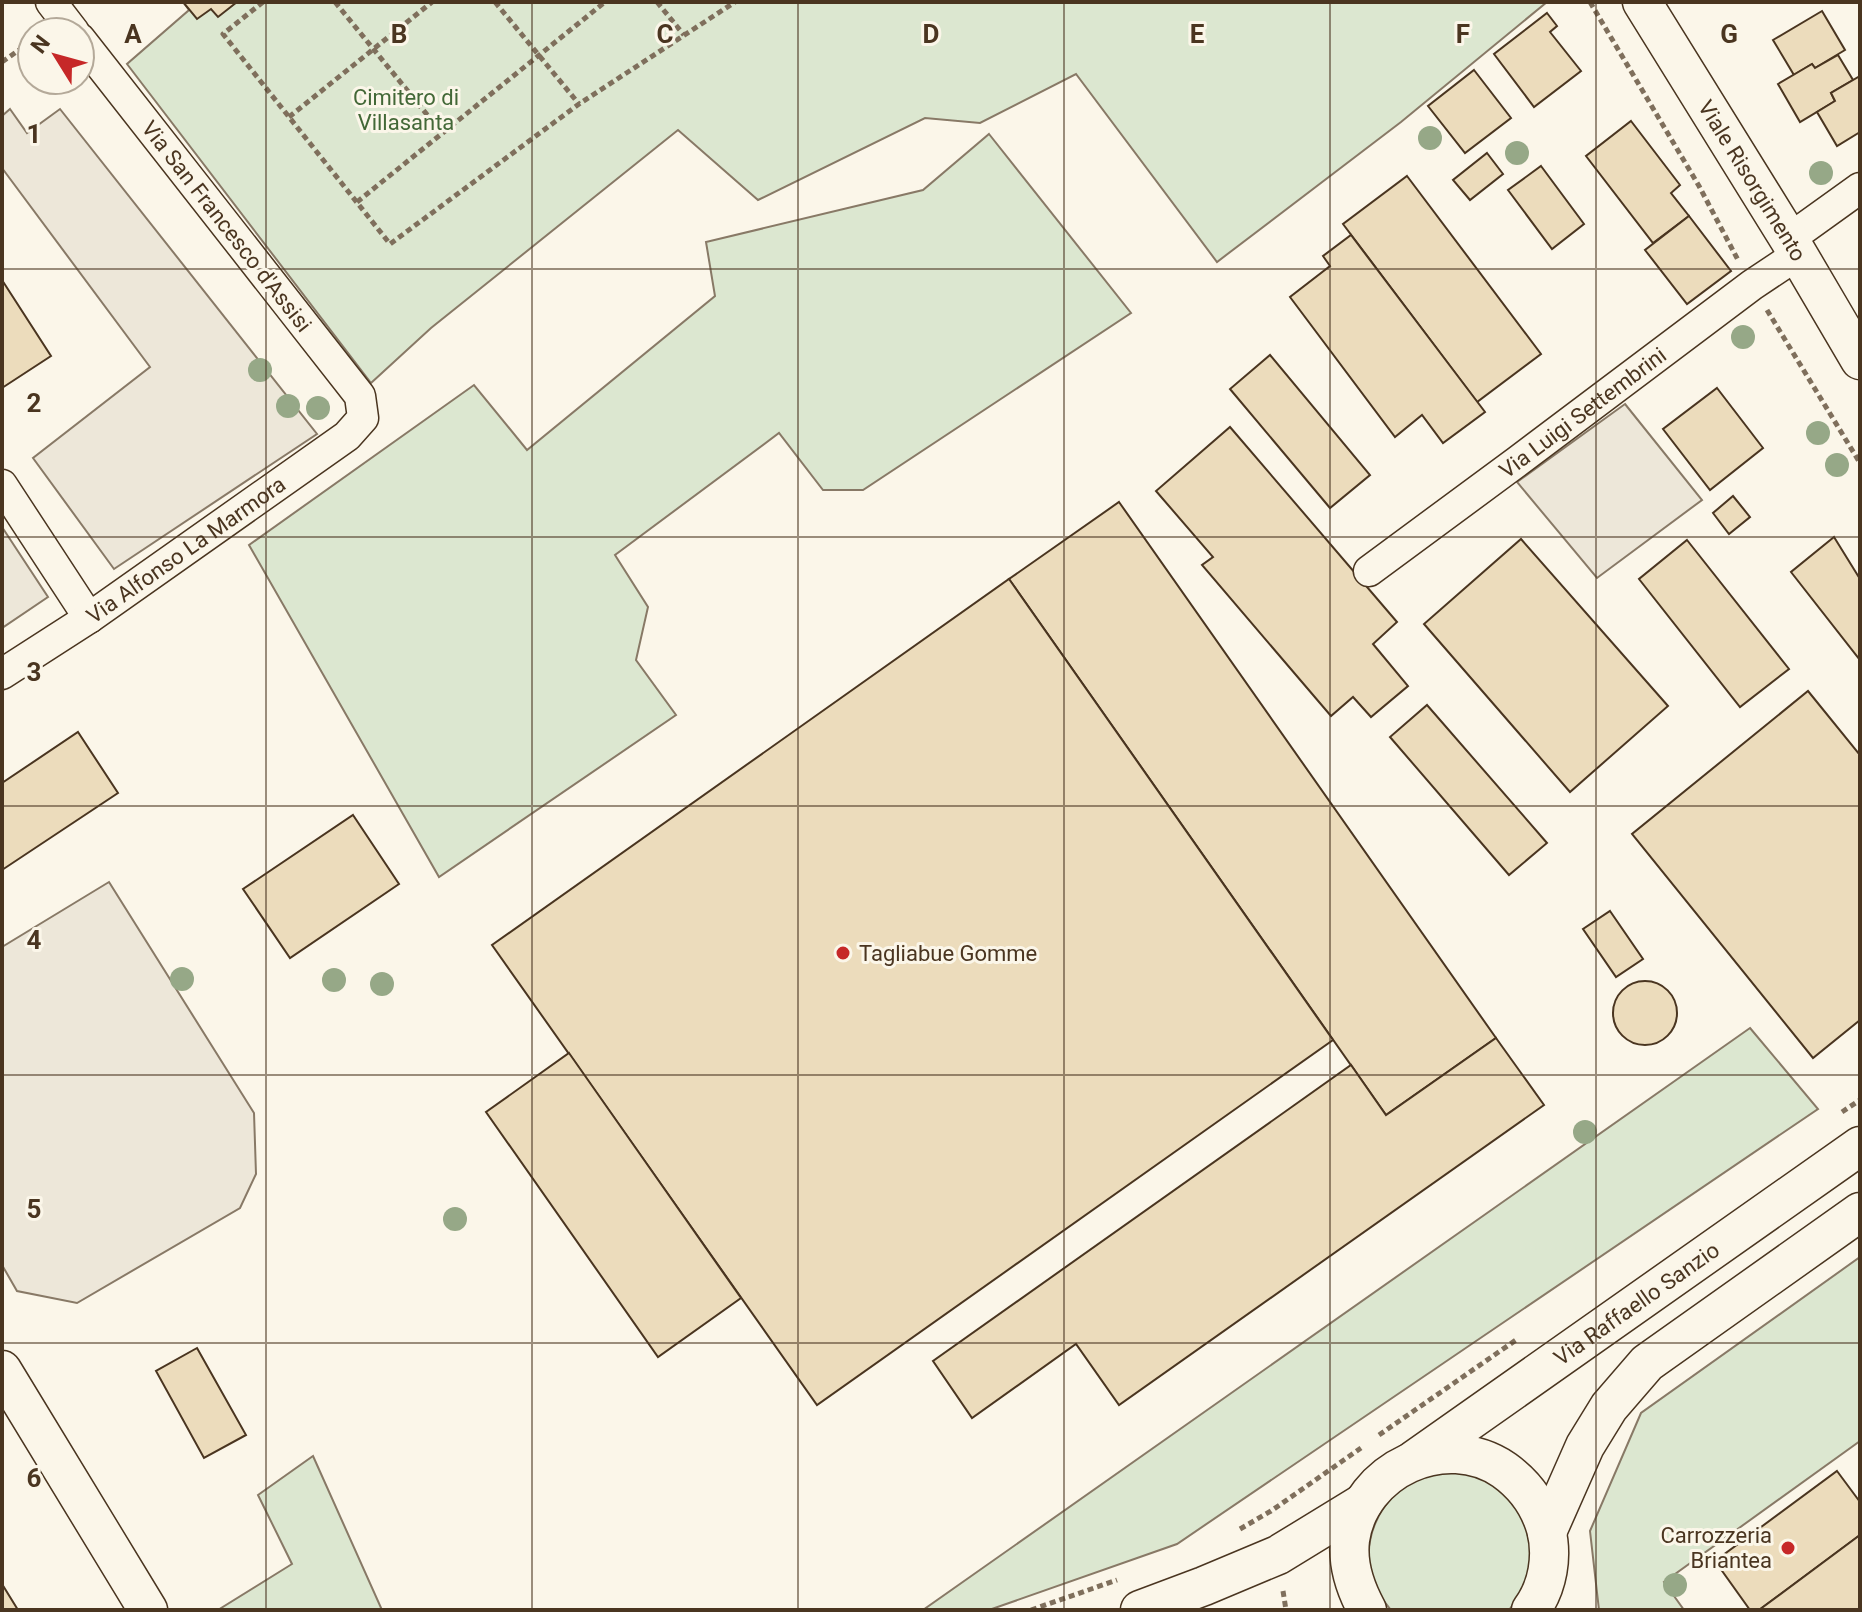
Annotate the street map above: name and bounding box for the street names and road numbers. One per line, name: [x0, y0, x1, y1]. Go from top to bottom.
street label: Viale Risorgimento: [1693, 96, 1811, 266]
street label: Via San Francesco d'Assisi: [137, 116, 317, 337]
street label: Via Luigi Settembrini: [1495, 342, 1671, 483]
street label: Via Alfonso La Marmora: [82, 472, 290, 629]
street label: Via Raffaello Sanzio: [1549, 1237, 1724, 1370]

